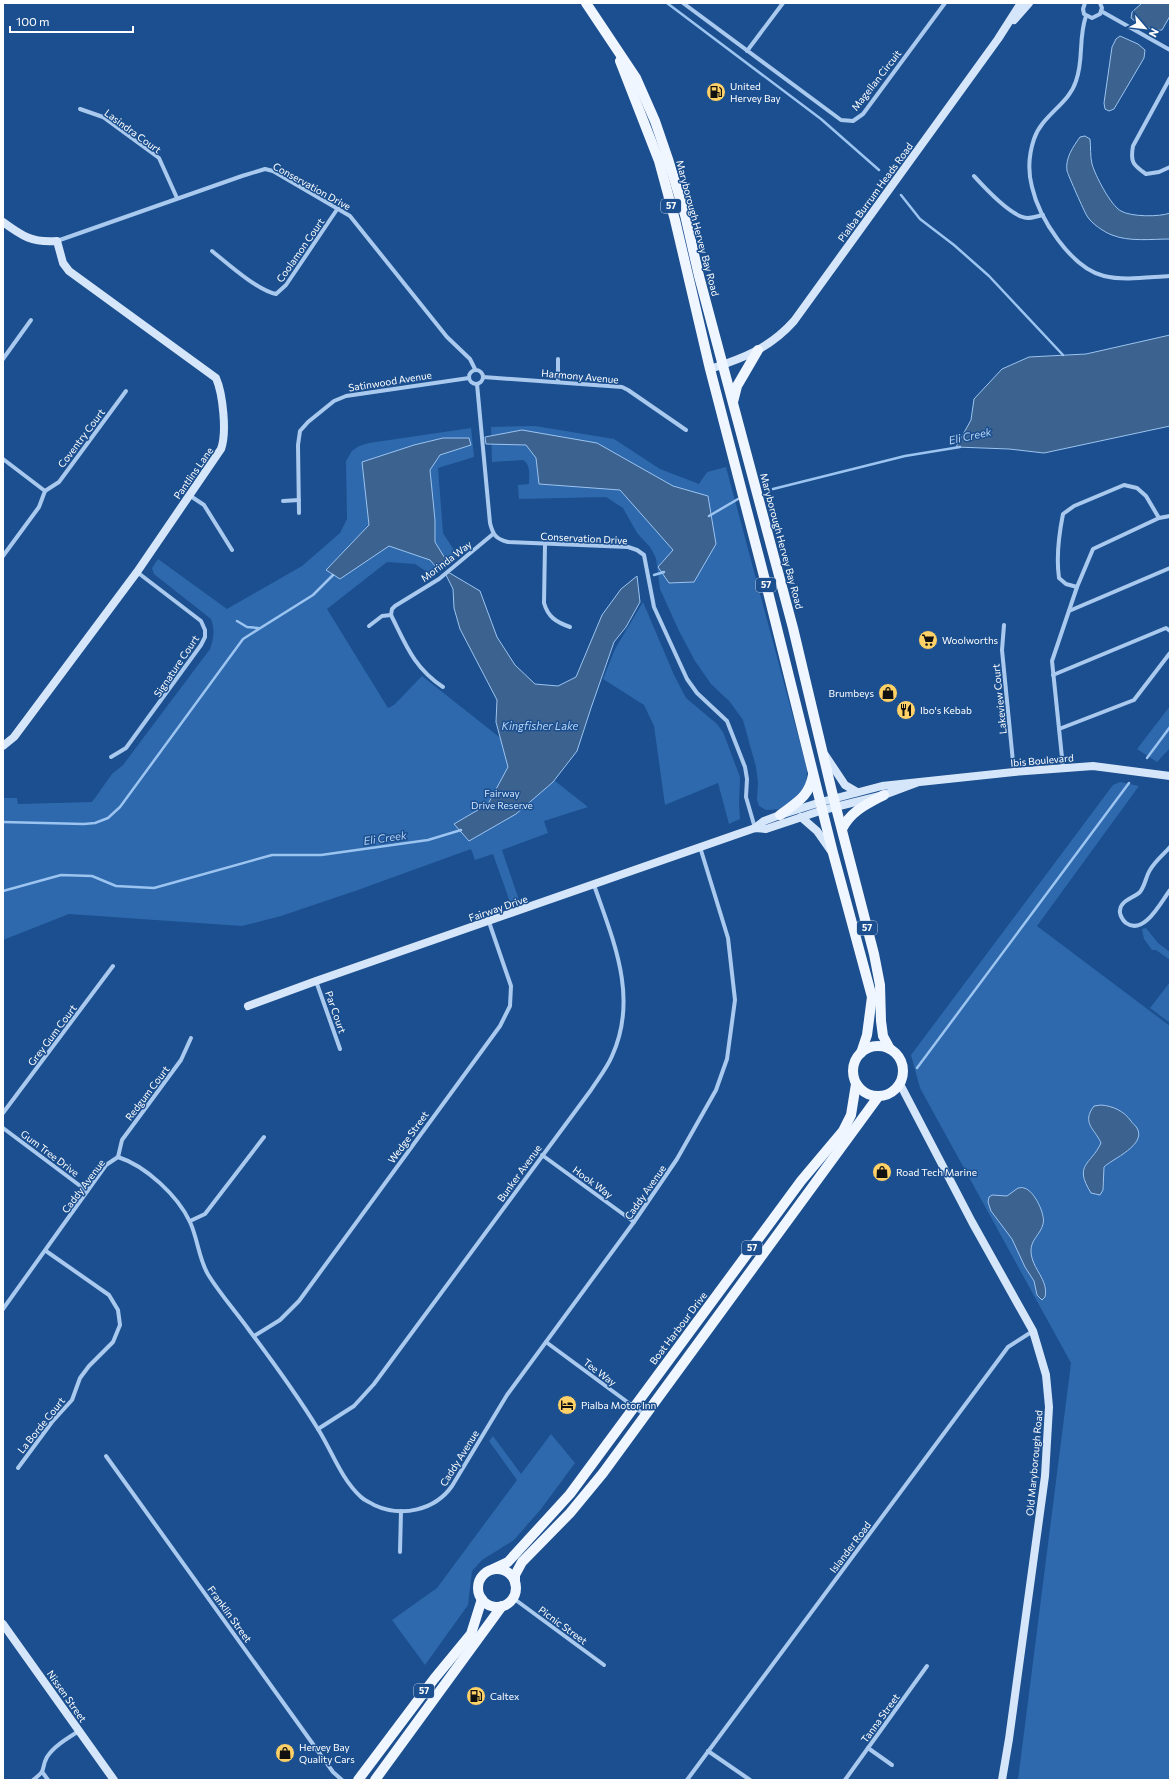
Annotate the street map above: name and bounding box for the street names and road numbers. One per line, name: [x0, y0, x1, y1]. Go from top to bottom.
street label: Magellan Circuit: [849, 47, 903, 113]
street label: Lasindra Court: [102, 106, 164, 156]
street label: Pialba Burrum Heads Road: [835, 140, 915, 244]
street label: Maryborough Hervey Bay Road: [674, 159, 722, 297]
street label: Conservation Drive: [271, 160, 353, 212]
road number: 57: [661, 199, 681, 213]
street label: Coolamon Court: [273, 216, 327, 284]
street label: Harmony Avenue: [541, 367, 619, 385]
street label: Satinwood Avenue: [347, 368, 433, 394]
street label: Coventry Court: [55, 406, 107, 470]
street label: Pantlins Lane: [171, 445, 215, 501]
street label: Maryborough Hervey Bay Road: [758, 472, 806, 610]
street label: Conservation Drive: [540, 530, 628, 546]
street label: Morinda Way: [418, 538, 474, 584]
road number: 57: [756, 578, 776, 592]
street label: Signature Court: [151, 633, 201, 699]
street label: Lakeview Court: [989, 663, 1009, 735]
street label: Ibis Boulevard: [1010, 751, 1074, 769]
street label: Fairway Drive: [467, 892, 529, 924]
road number: 57: [857, 921, 877, 935]
street label: Par Court: [323, 989, 349, 1035]
street label: Grey Gum Court: [25, 1002, 79, 1068]
street label: Redgum Court: [122, 1063, 172, 1123]
street label: Wedge Street: [385, 1109, 431, 1165]
street label: Gum Tree Drive: [19, 1127, 81, 1179]
street label: Bunker Avenue: [494, 1142, 544, 1204]
street label: Caddy Avenue: [59, 1157, 107, 1215]
street label: Caddy Avenue: [622, 1162, 668, 1222]
street label: Hook Way: [571, 1163, 615, 1201]
road number: 57: [742, 1241, 762, 1255]
street label: Boat Harbour Drive: [647, 1289, 709, 1367]
street label: Tee Way: [581, 1356, 619, 1388]
street label: La Borde Court: [15, 1395, 67, 1455]
street label: Old Maryborough Road: [1023, 1409, 1045, 1516]
street label: Caddy Avenue: [437, 1428, 481, 1488]
street label: Islander Road: [827, 1519, 873, 1575]
street label: Franklin Street: [205, 1583, 255, 1645]
street label: Picnic Street: [536, 1603, 590, 1647]
street label: Nissen Street: [45, 1668, 89, 1724]
road number: 57: [414, 1684, 434, 1698]
street label: Tanna Street: [858, 1691, 902, 1745]

